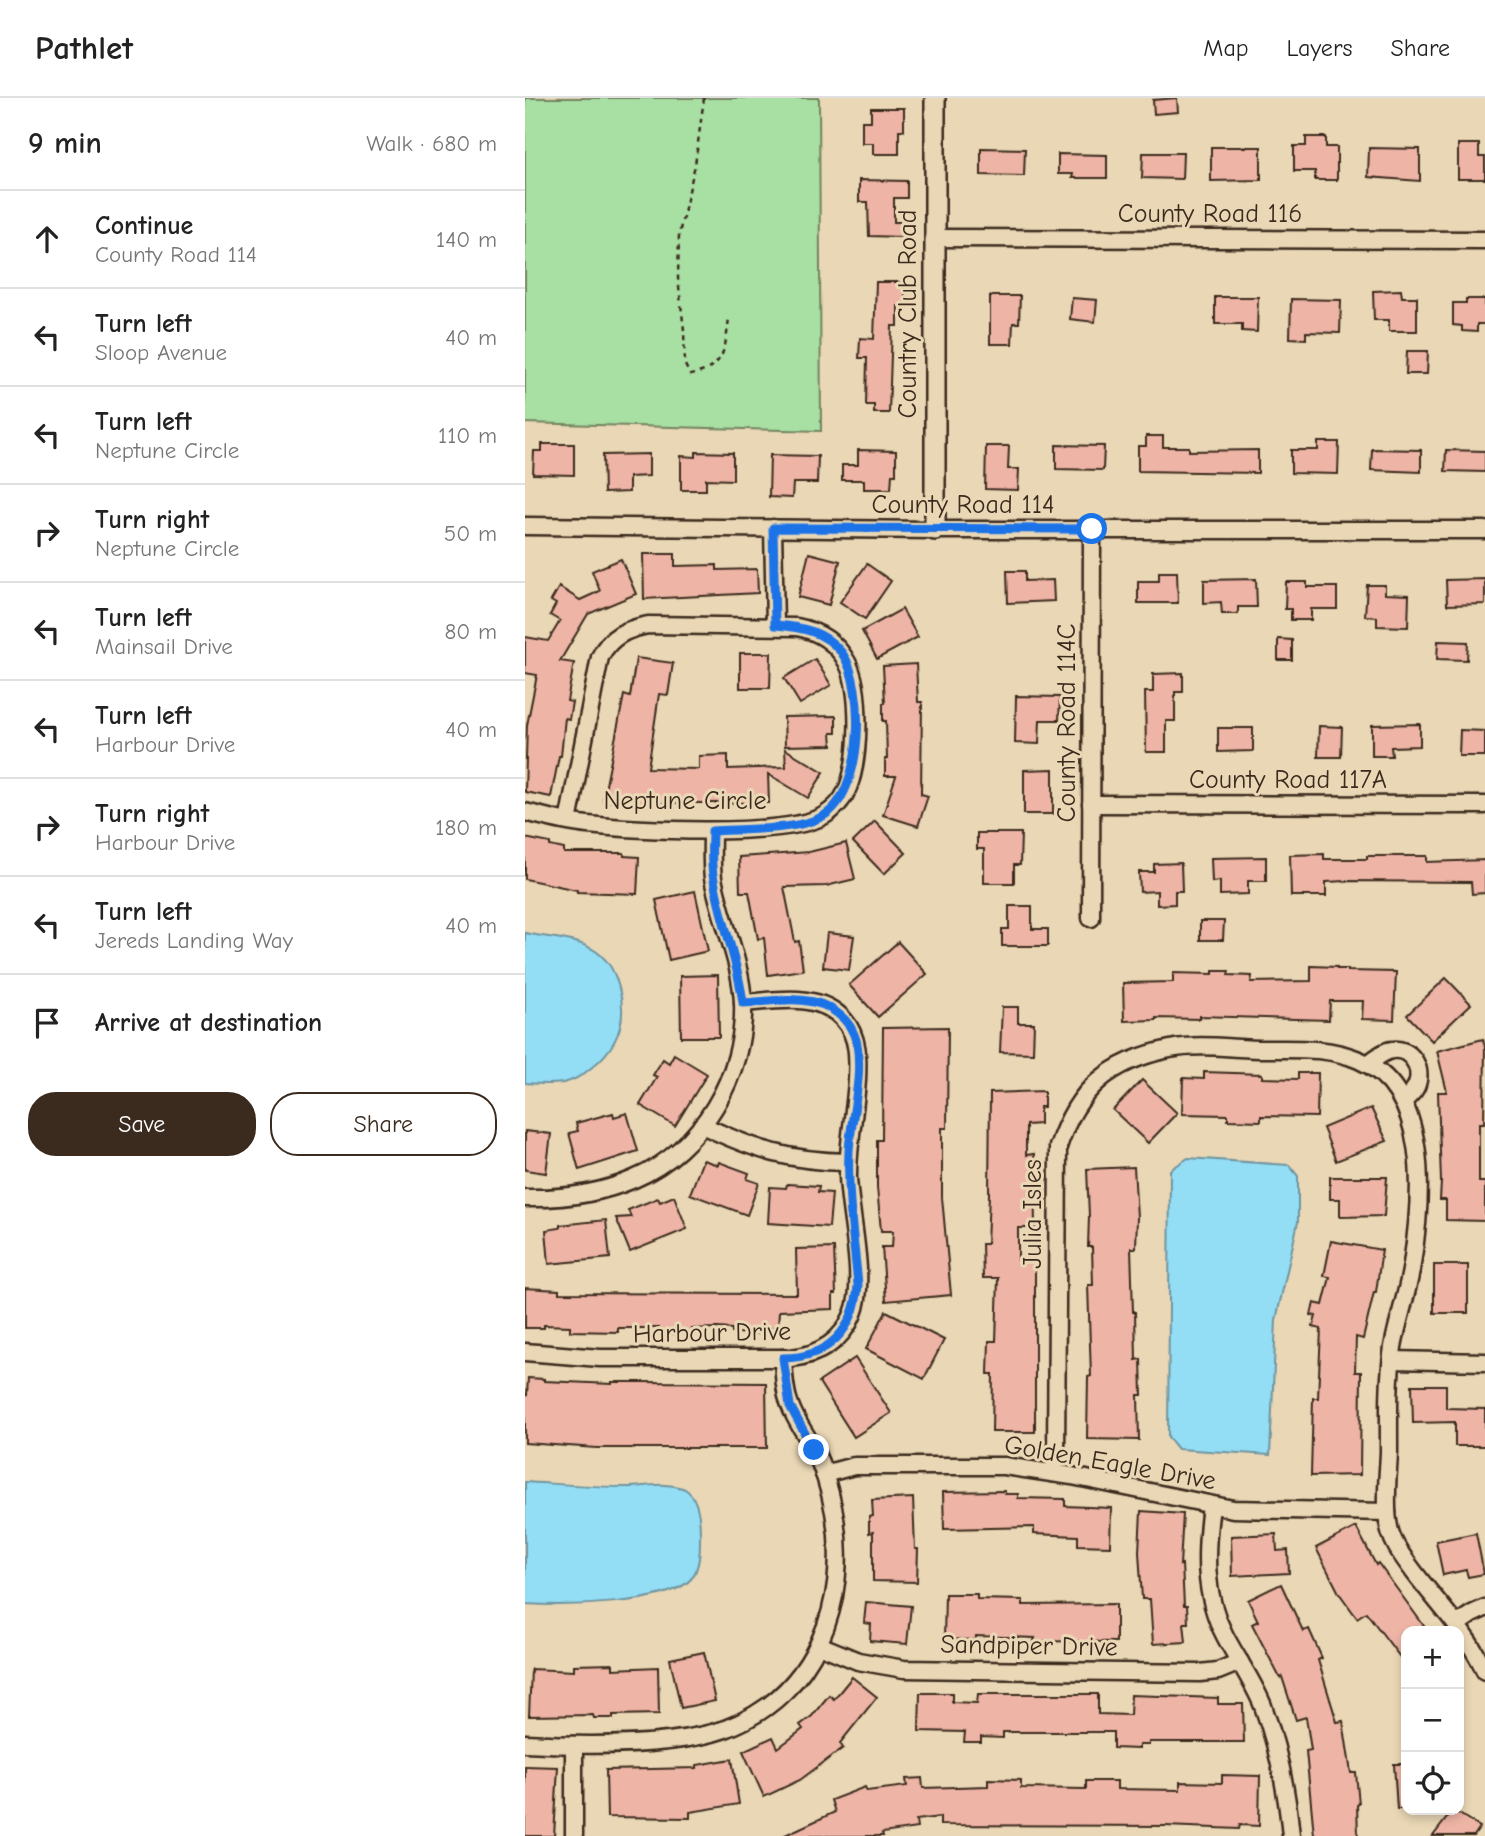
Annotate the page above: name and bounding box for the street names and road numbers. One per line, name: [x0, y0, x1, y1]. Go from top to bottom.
street label: County Road 116: [1118, 199, 1302, 229]
street label: Country Club Road: [893, 209, 923, 419]
street label: County Road 114: [871, 490, 1055, 520]
street label: County Road 114C: [1052, 623, 1082, 823]
street label: County Road 117A: [1189, 765, 1387, 795]
street label: Neptune Circle: [603, 786, 767, 816]
street label: Julia Isles: [1018, 1159, 1048, 1269]
street label: Harbour Drive: [633, 1317, 791, 1349]
street label: Golden Eagle Drive: [1002, 1430, 1218, 1496]
street label: Sandpiper Drive: [940, 1629, 1118, 1663]

